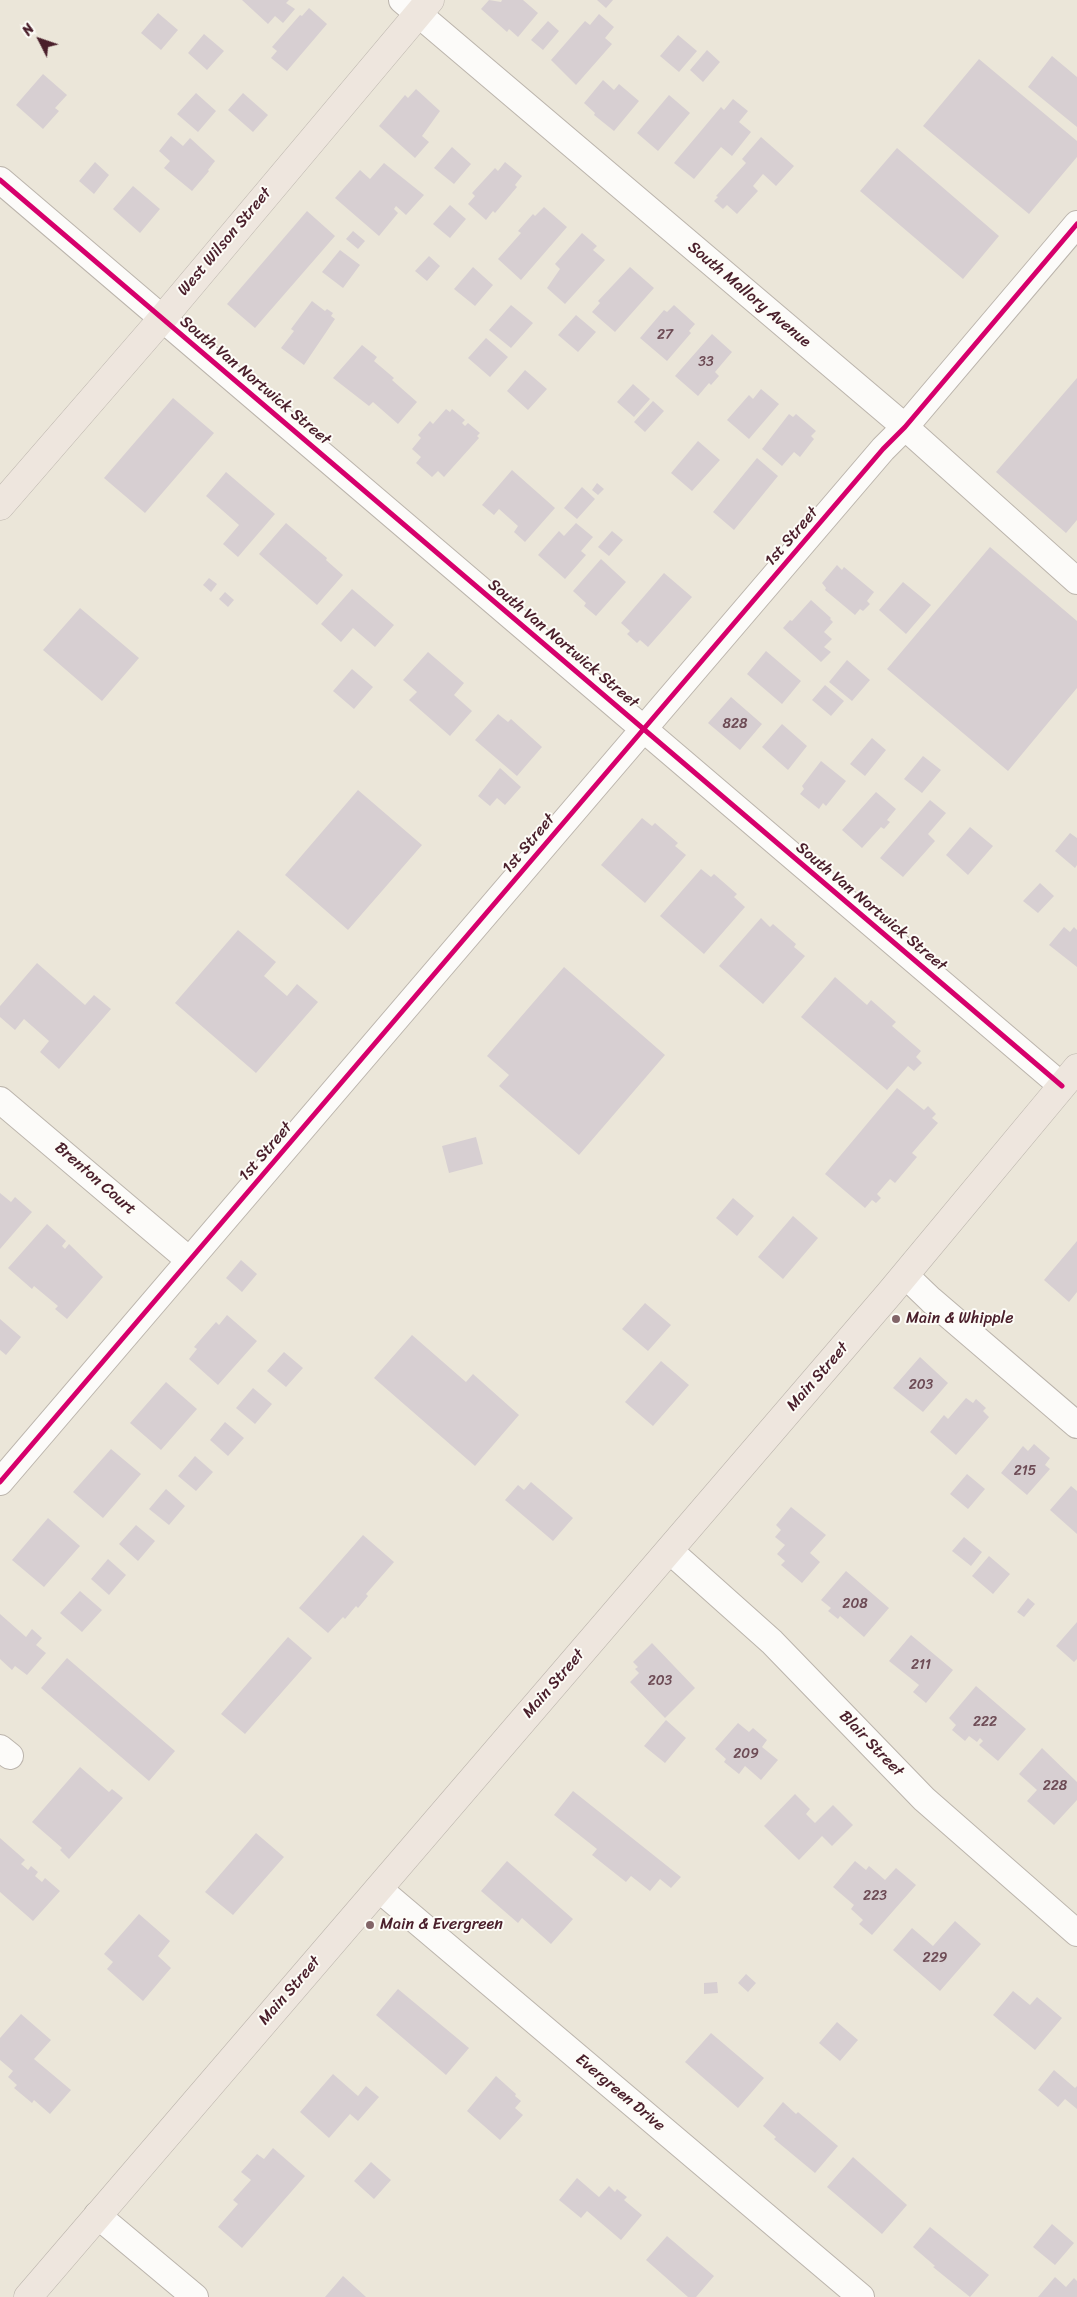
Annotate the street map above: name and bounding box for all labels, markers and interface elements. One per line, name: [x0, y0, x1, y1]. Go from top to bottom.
north arrow: [15, 15, 65, 65]
text: N: [16, 18, 41, 42]
street label: West Wilson Street: [174, 184, 276, 300]
street label: South Mallory Avenue: [684, 238, 814, 352]
street label: South Van Nortwick Street: [176, 312, 334, 450]
house number: 27: [657, 327, 673, 343]
house number: 33: [698, 354, 714, 370]
street label: 1st Street: [761, 504, 823, 570]
street label: South Van Nortwick Street: [484, 575, 642, 713]
house number: 828: [723, 716, 747, 732]
street label: 1st Street: [499, 810, 559, 878]
street label: South Van Nortwick Street: [792, 838, 950, 976]
street label: 1st Street: [235, 1119, 297, 1185]
street label: Brenton Court: [51, 1139, 139, 1219]
place label: Main & Whipple: [906, 1309, 1013, 1329]
marker: Main & Whipple: [890, 1313, 902, 1325]
street label: Main Street: [783, 1339, 853, 1415]
house number: 203: [909, 1377, 933, 1393]
house number: 215: [1014, 1463, 1036, 1479]
house number: 208: [842, 1596, 868, 1612]
street label: Main Street: [519, 1646, 589, 1722]
house number: 211: [911, 1657, 931, 1673]
house number: 203: [648, 1673, 672, 1689]
street label: Blair Street: [835, 1707, 907, 1781]
house number: 222: [973, 1714, 997, 1730]
house number: 209: [733, 1746, 759, 1762]
house number: 228: [1043, 1778, 1067, 1794]
house number: 223: [863, 1888, 887, 1904]
place label: Main & Evergreen: [380, 1915, 503, 1935]
marker: Main & Evergreen: [364, 1919, 376, 1931]
house number: 229: [923, 1950, 947, 1966]
street label: Main Street: [255, 1953, 325, 2029]
street label: Evergreen Drive: [571, 2050, 669, 2136]

